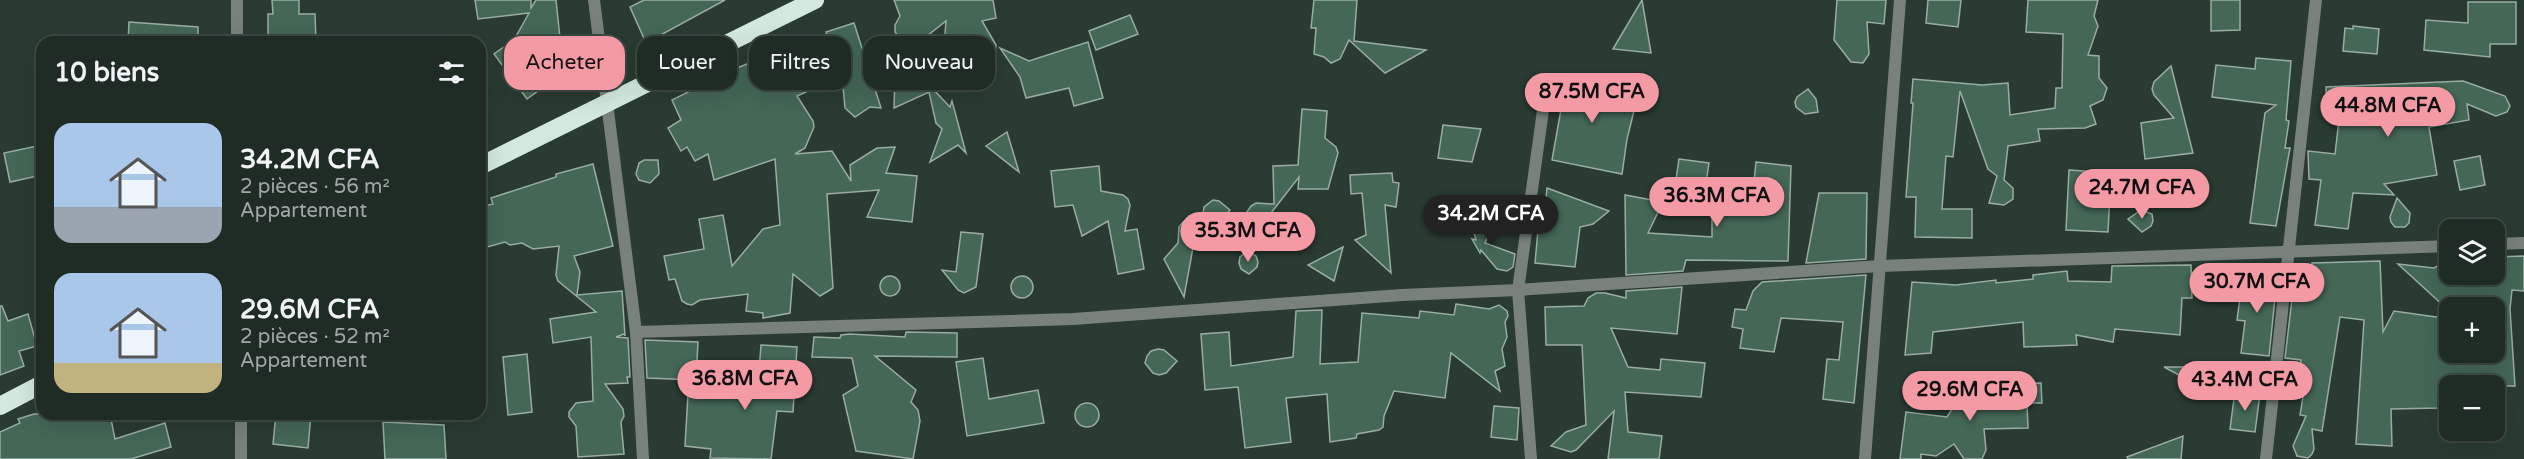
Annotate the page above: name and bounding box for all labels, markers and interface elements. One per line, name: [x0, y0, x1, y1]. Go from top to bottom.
chip: Acheter: [504, 36, 625, 90]
chip: Louer: [637, 36, 737, 90]
chip: Filtres: [749, 36, 851, 90]
chip: Nouveau: [863, 36, 995, 90]
icon: filters: [435, 56, 468, 89]
text: 10 biens: [54, 57, 159, 88]
pin: 87.5M CFA: [1523, 73, 1661, 124]
text: 87.5M CFA: [1539, 80, 1645, 104]
pin: 44.8M CFA: [2319, 87, 2457, 138]
text: 44.8M CFA: [2334, 94, 2442, 118]
text: 34.2M CFA: [240, 144, 380, 175]
icon: home: [102, 147, 174, 219]
pin: 24.7M CFA: [2073, 169, 2211, 220]
text: 2 pièces · 56 m²: [240, 175, 390, 199]
text: 24.7M CFA: [2088, 176, 2196, 200]
pin: 36.3M CFA: [1648, 177, 1786, 228]
text: 36.3M CFA: [1663, 184, 1771, 208]
pin: 34.2M CFA: [1422, 195, 1560, 246]
text: Appartement: [240, 199, 367, 223]
text: 34.2M CFA: [1437, 202, 1545, 226]
pin: 35.3M CFA: [1179, 212, 1317, 263]
text: 35.3M CFA: [1194, 219, 1302, 243]
map controls: [2439, 219, 2505, 441]
button: layers: [2439, 219, 2505, 285]
pin: 30.7M CFA: [2188, 263, 2326, 314]
text: 30.7M CFA: [2203, 270, 2311, 294]
text: 29.6M CFA: [240, 294, 380, 325]
icon: home: [102, 297, 174, 369]
button: +: [2439, 297, 2505, 363]
text: 2 pièces · 52 m²: [240, 325, 390, 349]
text: Appartement: [240, 349, 367, 373]
pin: 36.8M CFA: [676, 360, 814, 411]
pin: 43.4M CFA: [2176, 361, 2314, 412]
text: 36.8M CFA: [691, 367, 799, 391]
text: 43.4M CFA: [2192, 368, 2298, 392]
pin: 29.6M CFA: [1901, 371, 2039, 422]
button: −: [2439, 375, 2505, 441]
text: 29.6M CFA: [1916, 378, 2024, 402]

